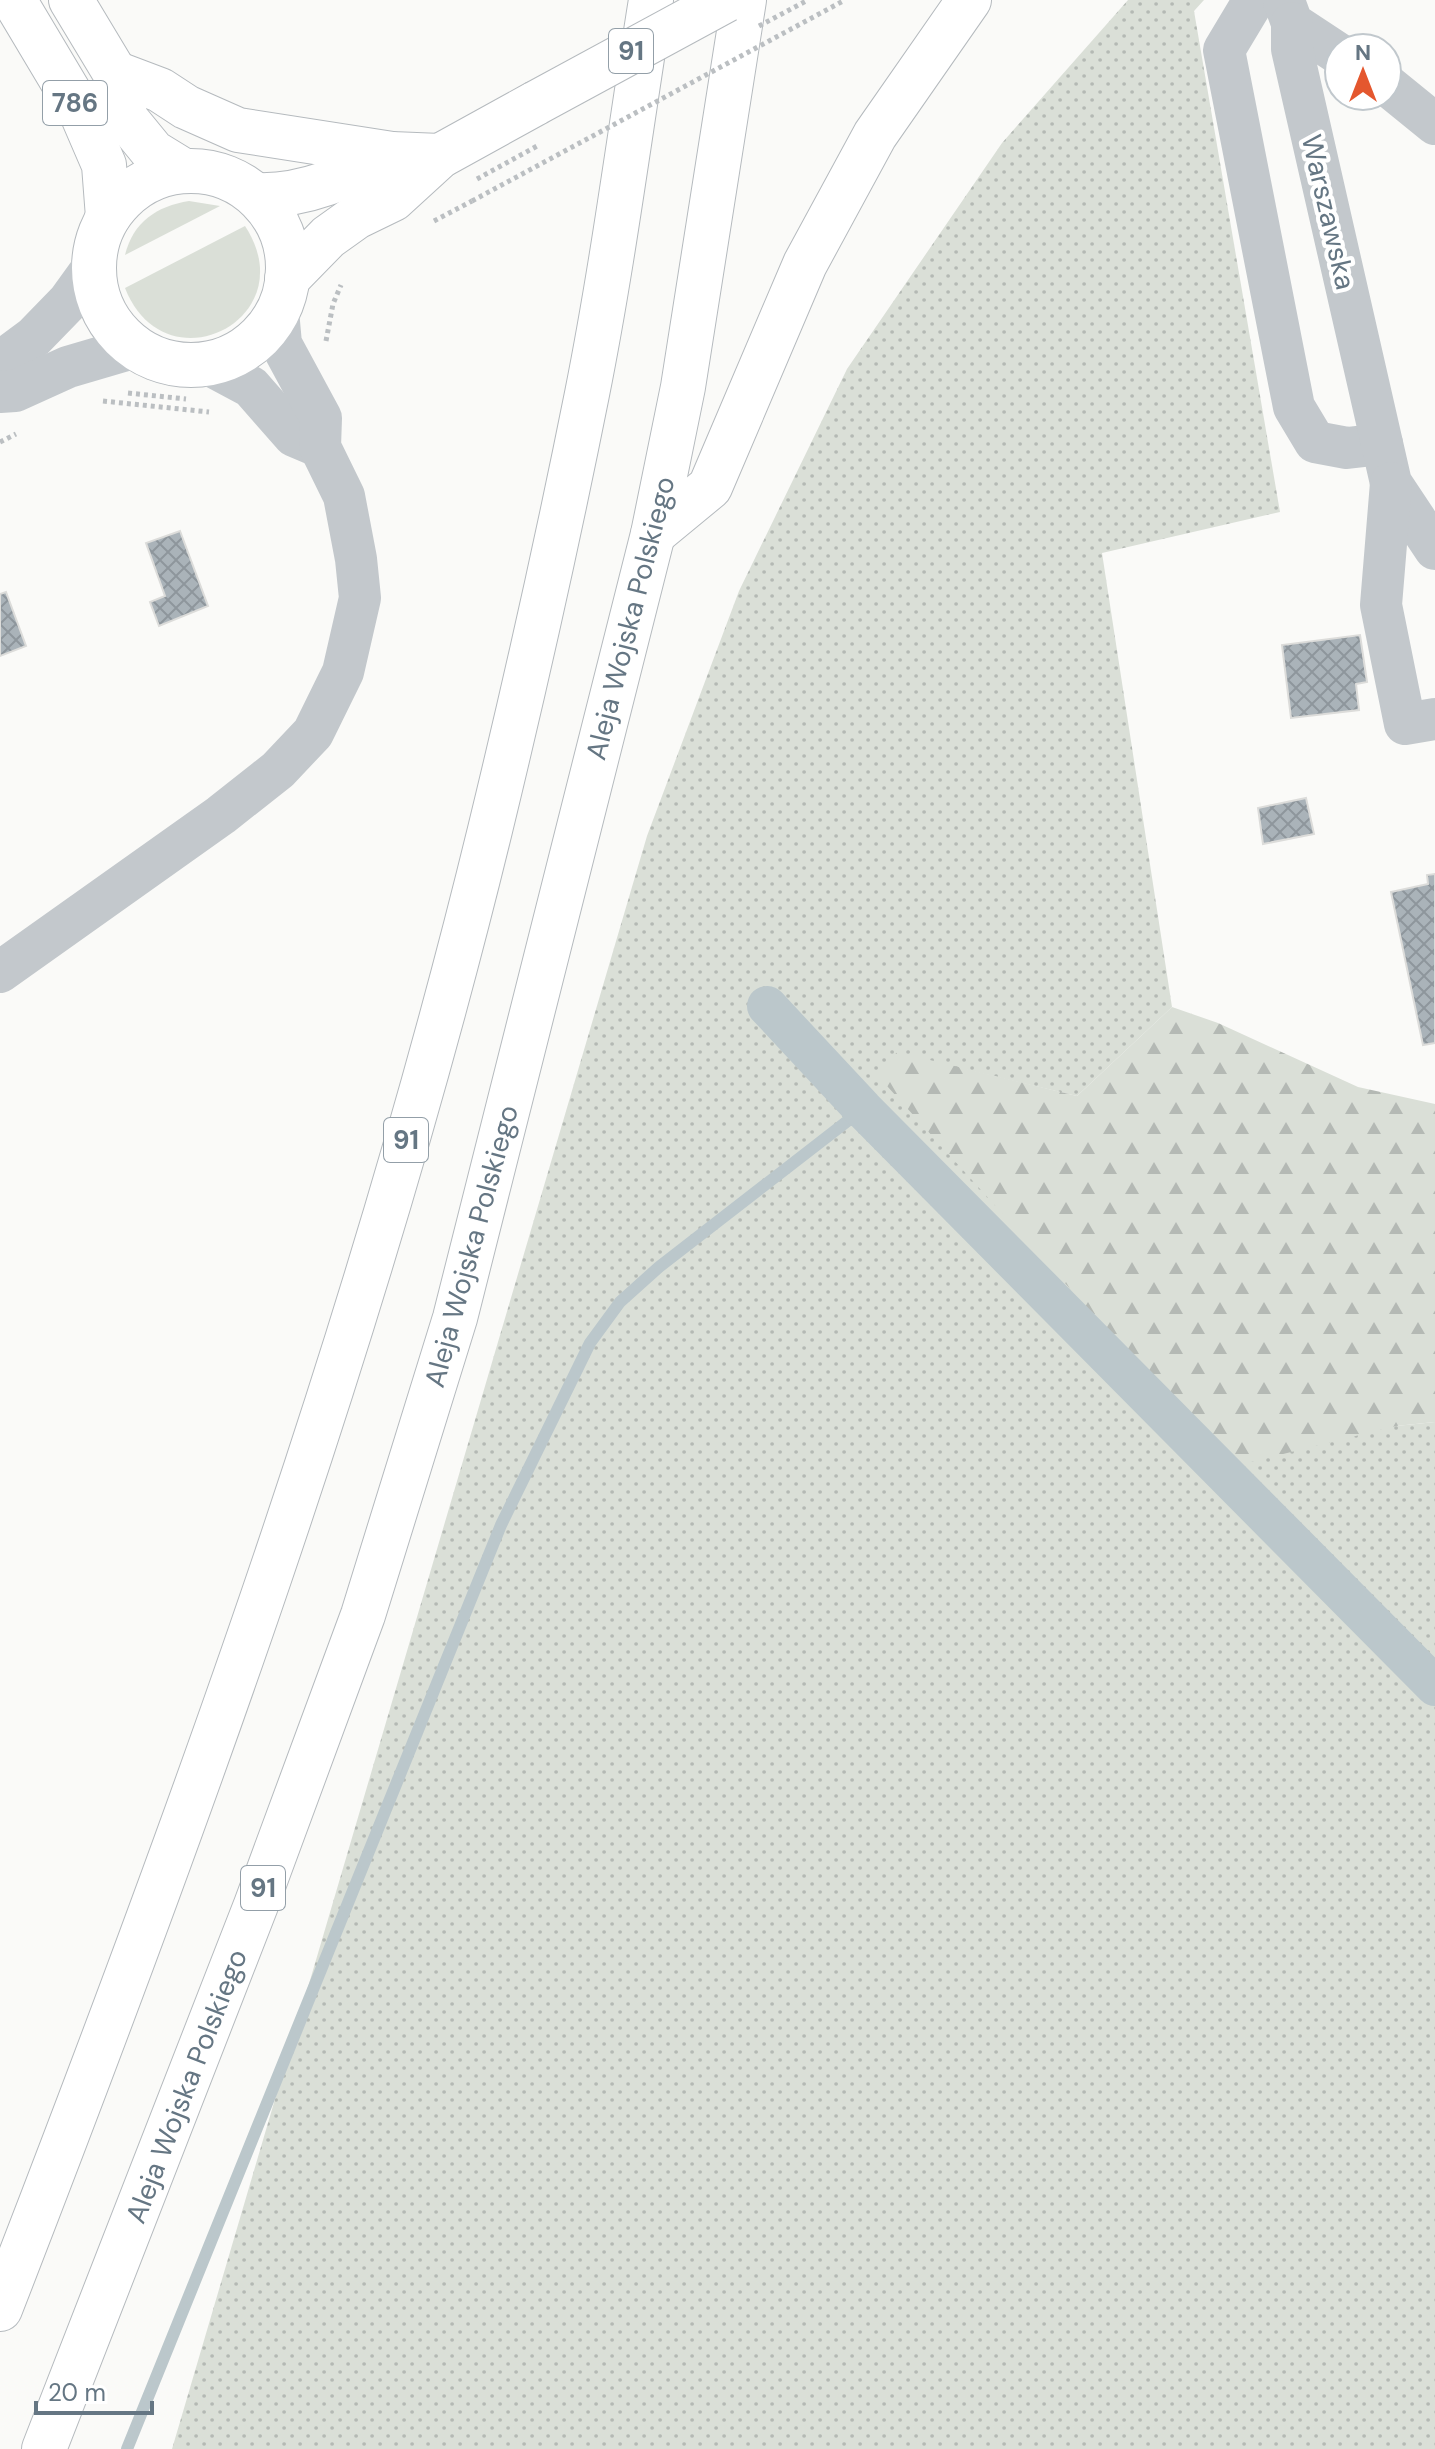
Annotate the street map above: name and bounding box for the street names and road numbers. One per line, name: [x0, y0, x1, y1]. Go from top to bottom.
road number: 91: [609, 29, 653, 73]
road number: 786: [43, 81, 107, 125]
street label: Warszawska: [1293, 131, 1364, 293]
street label: Aleja Wojska Polskiego: [577, 473, 684, 764]
street label: Aleja Wojska Polskiego: [416, 1101, 527, 1391]
road number: 91: [384, 1118, 428, 1162]
road number: 91: [241, 1866, 285, 1910]
street label: Aleja Wojska Polskiego: [117, 1944, 256, 2229]

